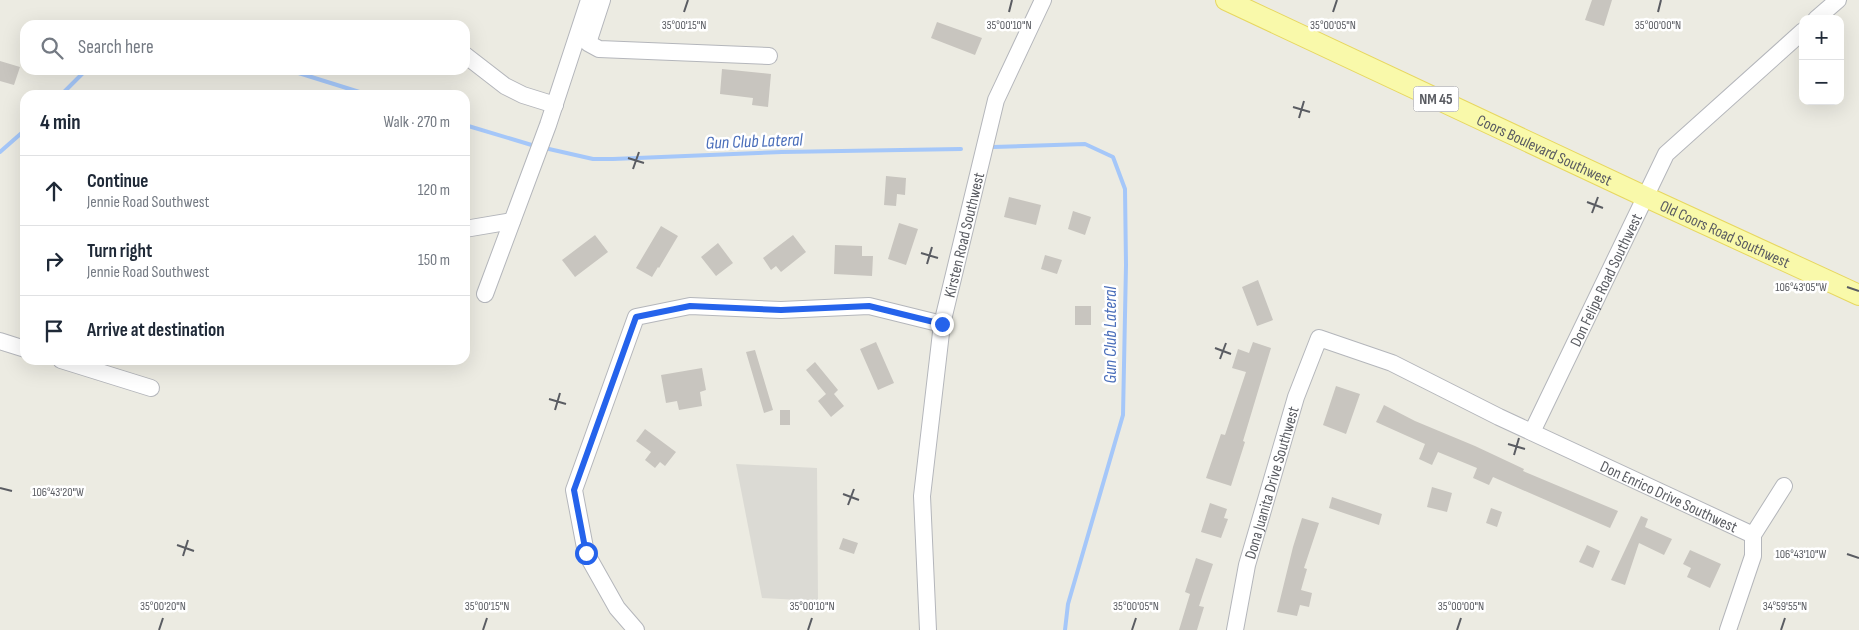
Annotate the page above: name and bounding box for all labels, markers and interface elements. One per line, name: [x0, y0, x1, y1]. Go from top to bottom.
map controls: [1799, 15, 1844, 105]
button: +: [1799, 15, 1844, 60]
text: 35°00'15"N: [662, 18, 706, 33]
text: 35°00'10"N: [986, 18, 1032, 33]
text: 35°00'05"N: [1310, 18, 1356, 33]
text: 35°00'00"N: [1635, 18, 1681, 33]
search box: [20, 20, 470, 75]
icon: search: [38, 34, 66, 62]
text: Search here: [78, 36, 154, 59]
button: −: [1799, 60, 1844, 105]
road number: NM 45: [1414, 86, 1458, 112]
text: 4 min: [40, 110, 81, 135]
street label: Coors Boulevard Southwest: [1473, 111, 1615, 191]
text: Walk · 270 m: [384, 113, 450, 132]
water label: Gun Club Lateral: [705, 129, 804, 154]
text: Continue: [87, 170, 148, 193]
street label: Kirsten Road Southwest: [941, 171, 989, 300]
icon: ahead: [40, 177, 68, 205]
text: 120 m: [418, 181, 450, 200]
text: Jennie Road Southwest: [87, 193, 209, 212]
street label: Old Coors Road Southwest: [1657, 197, 1793, 273]
street label: Don Felipe Road Southwest: [1567, 211, 1647, 350]
text: Turn right: [87, 240, 152, 263]
icon: right: [40, 247, 68, 275]
text: 150 m: [418, 251, 450, 270]
text: Jennie Road Southwest: [87, 263, 209, 282]
text: 106°43'05"W: [1775, 280, 1827, 295]
water label: Gun Club Lateral: [1100, 286, 1121, 384]
route end: [931, 313, 954, 336]
icon: arrive: [40, 317, 68, 345]
text: Arrive at destination: [87, 319, 225, 342]
street label: Dona Juanita Drive Southwest: [1241, 404, 1304, 561]
street label: Don Enrico Drive Southwest: [1597, 457, 1740, 537]
text: 106°43'20"W: [32, 485, 84, 500]
route start: [575, 542, 598, 565]
text: 106°43'10"W: [1776, 547, 1827, 562]
text: 35°00'20"N: [140, 599, 186, 614]
text: 35°00'15"N: [465, 599, 509, 614]
text: 35°00'10"N: [789, 599, 835, 614]
text: 35°00'05"N: [1113, 599, 1159, 614]
text: 35°00'00"N: [1438, 599, 1484, 614]
text: 34°59'55"N: [1763, 599, 1807, 614]

